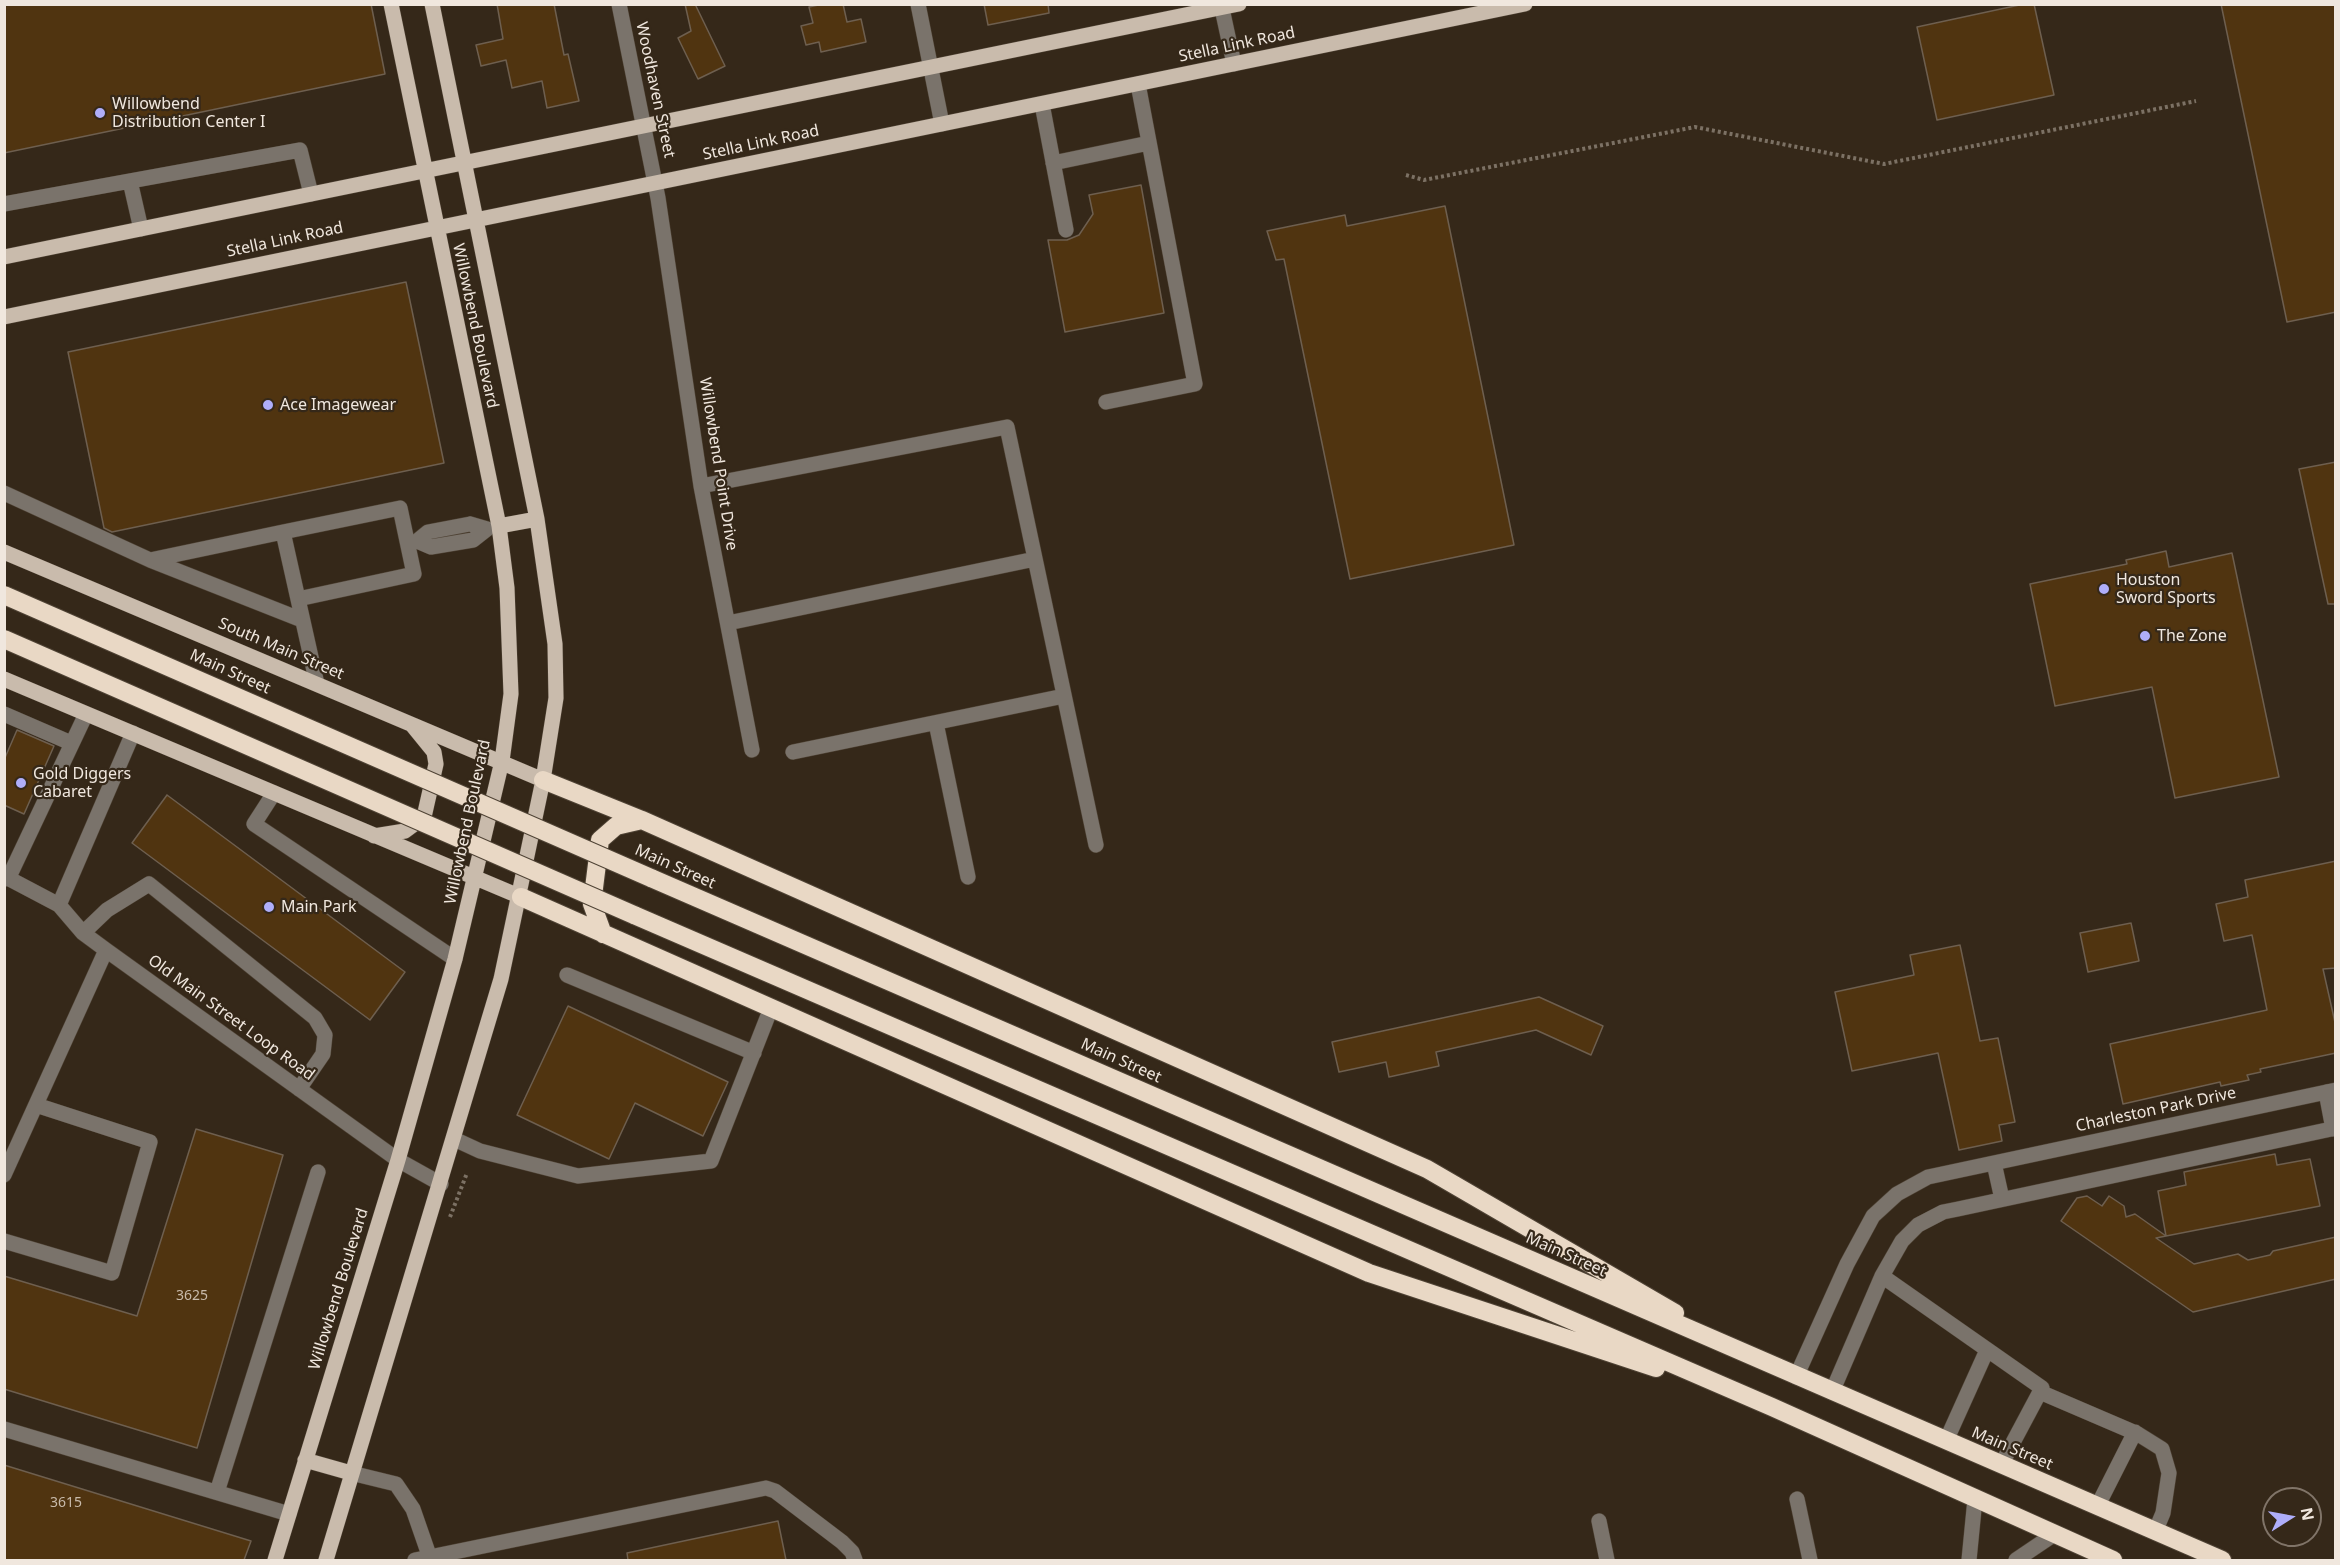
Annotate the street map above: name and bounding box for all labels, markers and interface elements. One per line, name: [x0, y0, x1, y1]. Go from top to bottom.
street label: Woodhaven Street: [631, 20, 679, 160]
street label: Stella Link Road: [1177, 23, 1297, 67]
place label: Willowbend Distribution Center I: [112, 94, 265, 132]
marker: Willowbend Distribution Center I: [93, 106, 107, 120]
street label: Stella Link Road: [701, 121, 821, 165]
street label: Stella Link Road: [225, 218, 345, 262]
street label: Willowbend Boulevard: [448, 242, 502, 410]
street label: Willowbend Point Drive: [695, 376, 741, 552]
place label: Ace Imagewear: [280, 395, 396, 415]
marker: Ace Imagewear: [261, 398, 275, 412]
place label: Houston Sword Sports: [2116, 570, 2216, 608]
marker: Houston Sword Sports: [2097, 582, 2111, 596]
street label: South Main Street: [215, 614, 347, 684]
place label: The Zone: [2157, 626, 2227, 646]
marker: The Zone: [2138, 629, 2152, 643]
street label: Main Street: [187, 646, 273, 698]
street label: Willowbend Boulevard: [441, 738, 495, 906]
place label: Gold Diggers Cabaret: [33, 764, 131, 802]
marker: Gold Diggers Cabaret: [14, 776, 28, 790]
street label: Main Street: [632, 841, 718, 893]
place label: Main Park: [281, 897, 356, 917]
marker: Main Park: [262, 900, 276, 914]
street label: Old Main Street Loop Road: [144, 951, 318, 1085]
street label: Main Street: [1078, 1035, 1164, 1087]
street label: Charleston Park Drive: [2074, 1084, 2238, 1136]
street label: Willowbend Boulevard: [305, 1206, 373, 1372]
street label: Main Street: [1523, 1229, 1609, 1281]
house number: 3625: [176, 1288, 208, 1304]
street label: Main Street: [1969, 1423, 2055, 1475]
north arrow: [2262, 1487, 2322, 1547]
house number: 3615: [50, 1495, 82, 1511]
text: N: [2296, 1505, 2320, 1522]

